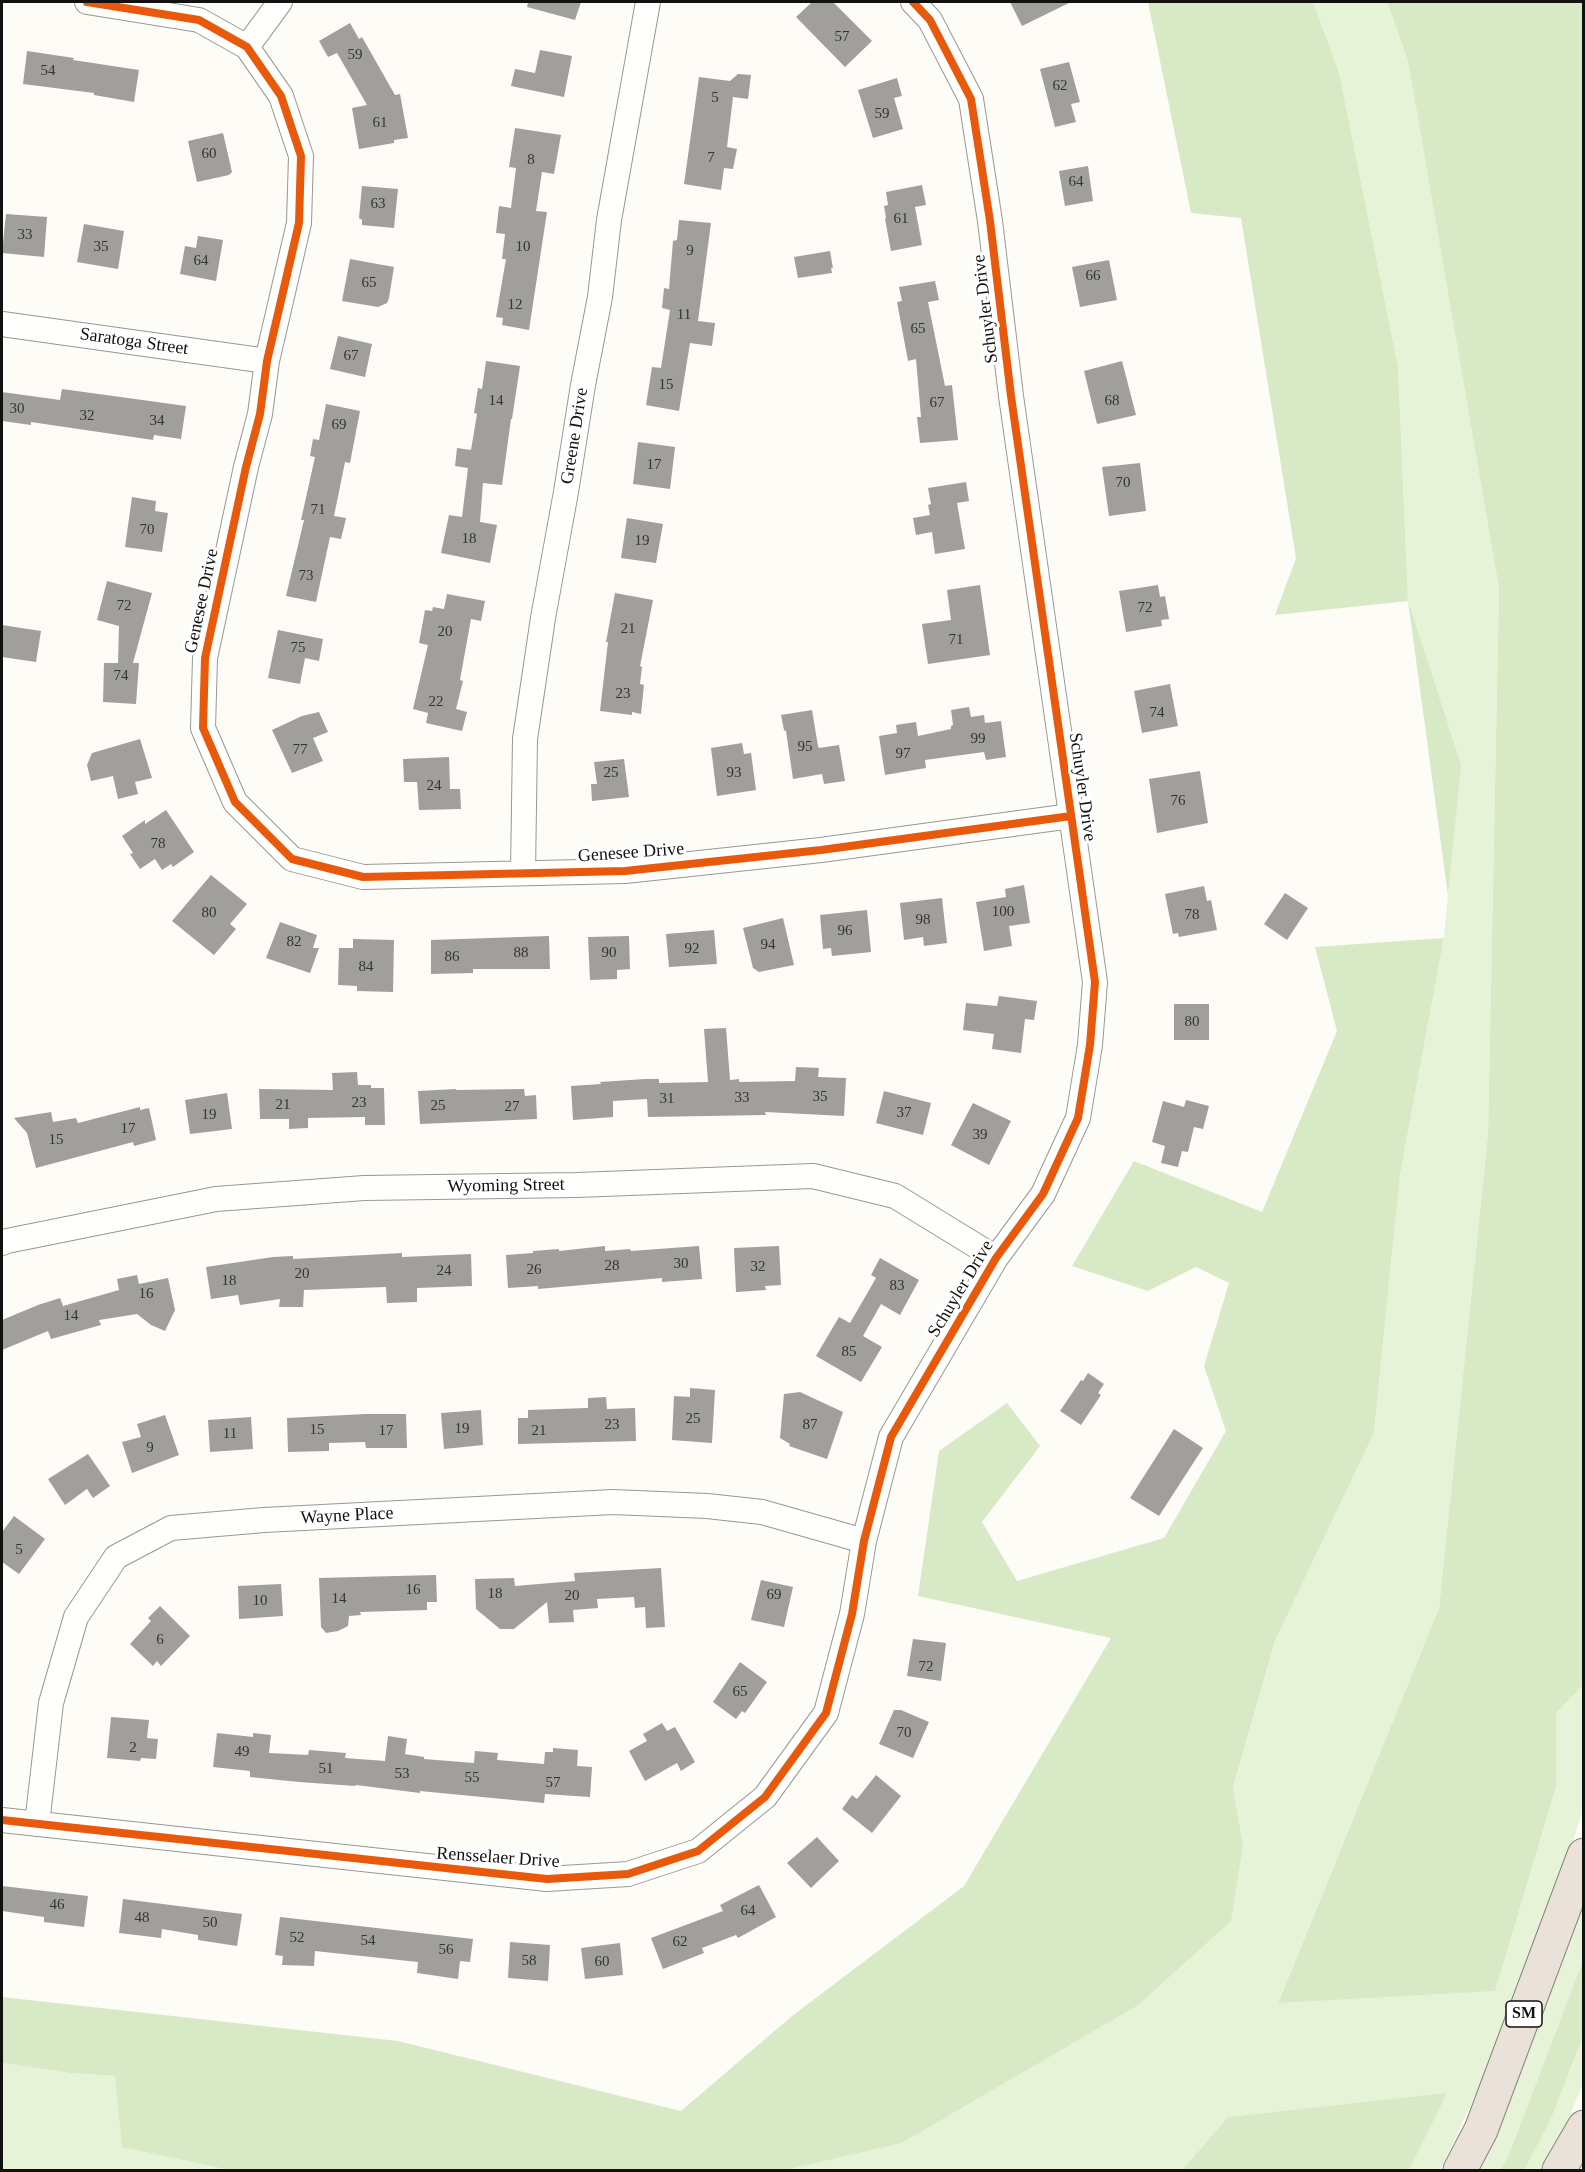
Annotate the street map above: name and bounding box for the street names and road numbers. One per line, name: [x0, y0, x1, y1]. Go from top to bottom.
street label: Schuyler Drive: [969, 253, 1003, 365]
street label: Saratoga Street: [78, 324, 190, 360]
street label: Greene Drive: [557, 386, 593, 486]
street label: Genesee Drive: [180, 547, 224, 655]
street label: Schuyler Drive: [1064, 731, 1100, 843]
street label: Genesee Drive: [577, 839, 685, 867]
street label: Wyoming Street: [447, 1174, 565, 1198]
street label: Schuyler Drive: [924, 1237, 998, 1341]
street label: Wayne Place: [300, 1503, 394, 1529]
street label: Rensselaer Drive: [436, 1843, 560, 1873]
road number: SM: [1506, 2001, 1542, 2027]

